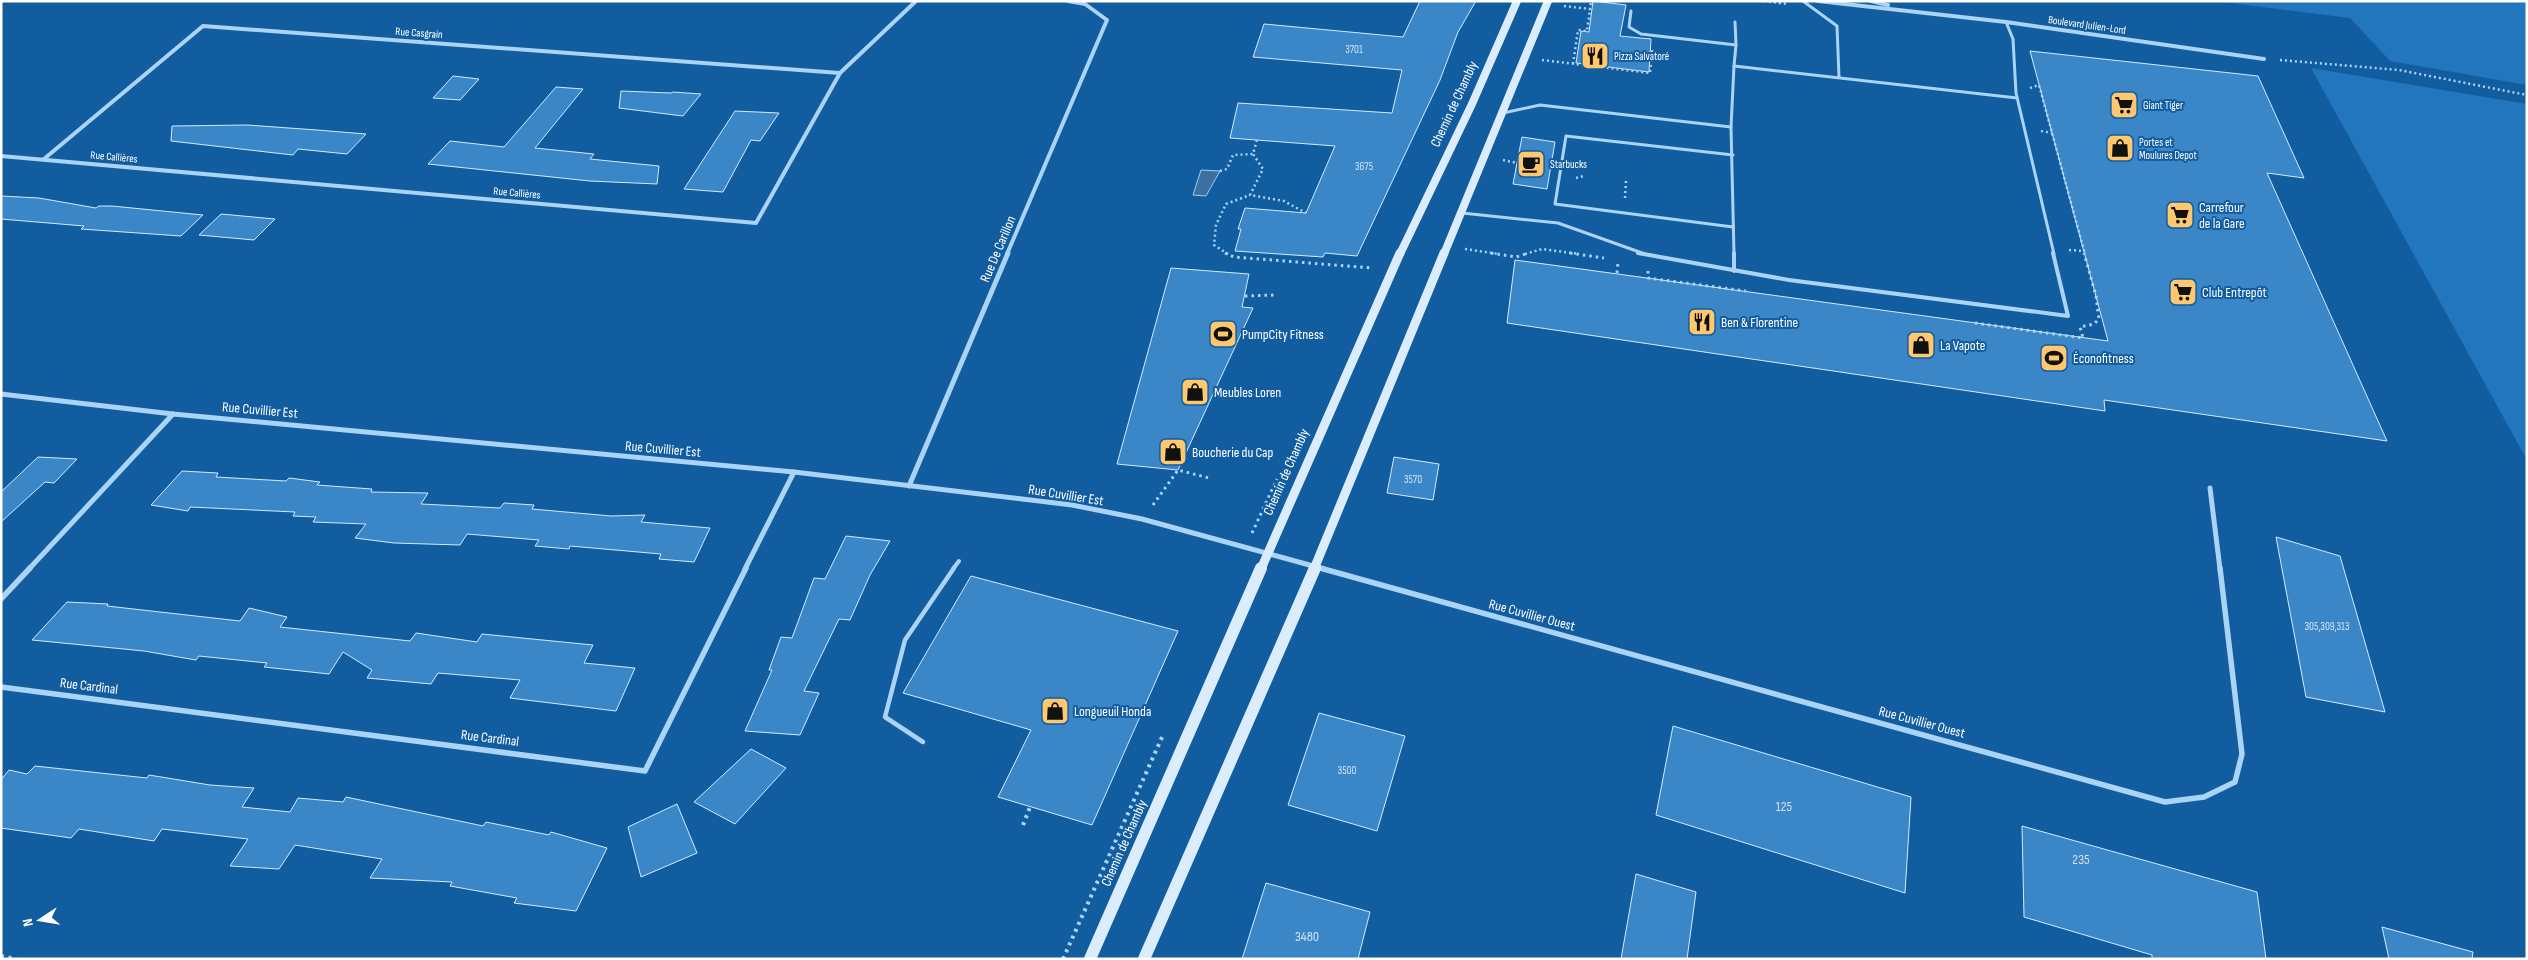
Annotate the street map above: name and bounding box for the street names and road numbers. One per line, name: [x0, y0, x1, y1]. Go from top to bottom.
street label: Boulevard Julien-Lord: [2047, 13, 2127, 37]
street label: Rue Casgrain: [395, 25, 443, 41]
street label: Chemin de Chambly: [1427, 58, 1482, 150]
street label: Rue Callières: [90, 148, 138, 166]
street label: Rue Callières: [493, 184, 541, 202]
street label: Rue De Carillon: [976, 213, 1020, 285]
street label: Rue Cuvillier Est: [221, 398, 299, 422]
street label: Chemin de Chambly: [1259, 426, 1313, 518]
street label: Rue Cuvillier Est: [624, 437, 702, 461]
street label: Rue Cuvillier Est: [1027, 481, 1105, 509]
street label: Rue Cuvillier Ouest: [1487, 595, 1577, 635]
street label: Rue Cardinal: [59, 674, 119, 698]
street label: Rue Cuvillier Ouest: [1877, 702, 1967, 742]
street label: Rue Cardinal: [460, 726, 520, 750]
street label: Chemin de Chambly: [1097, 797, 1151, 889]

